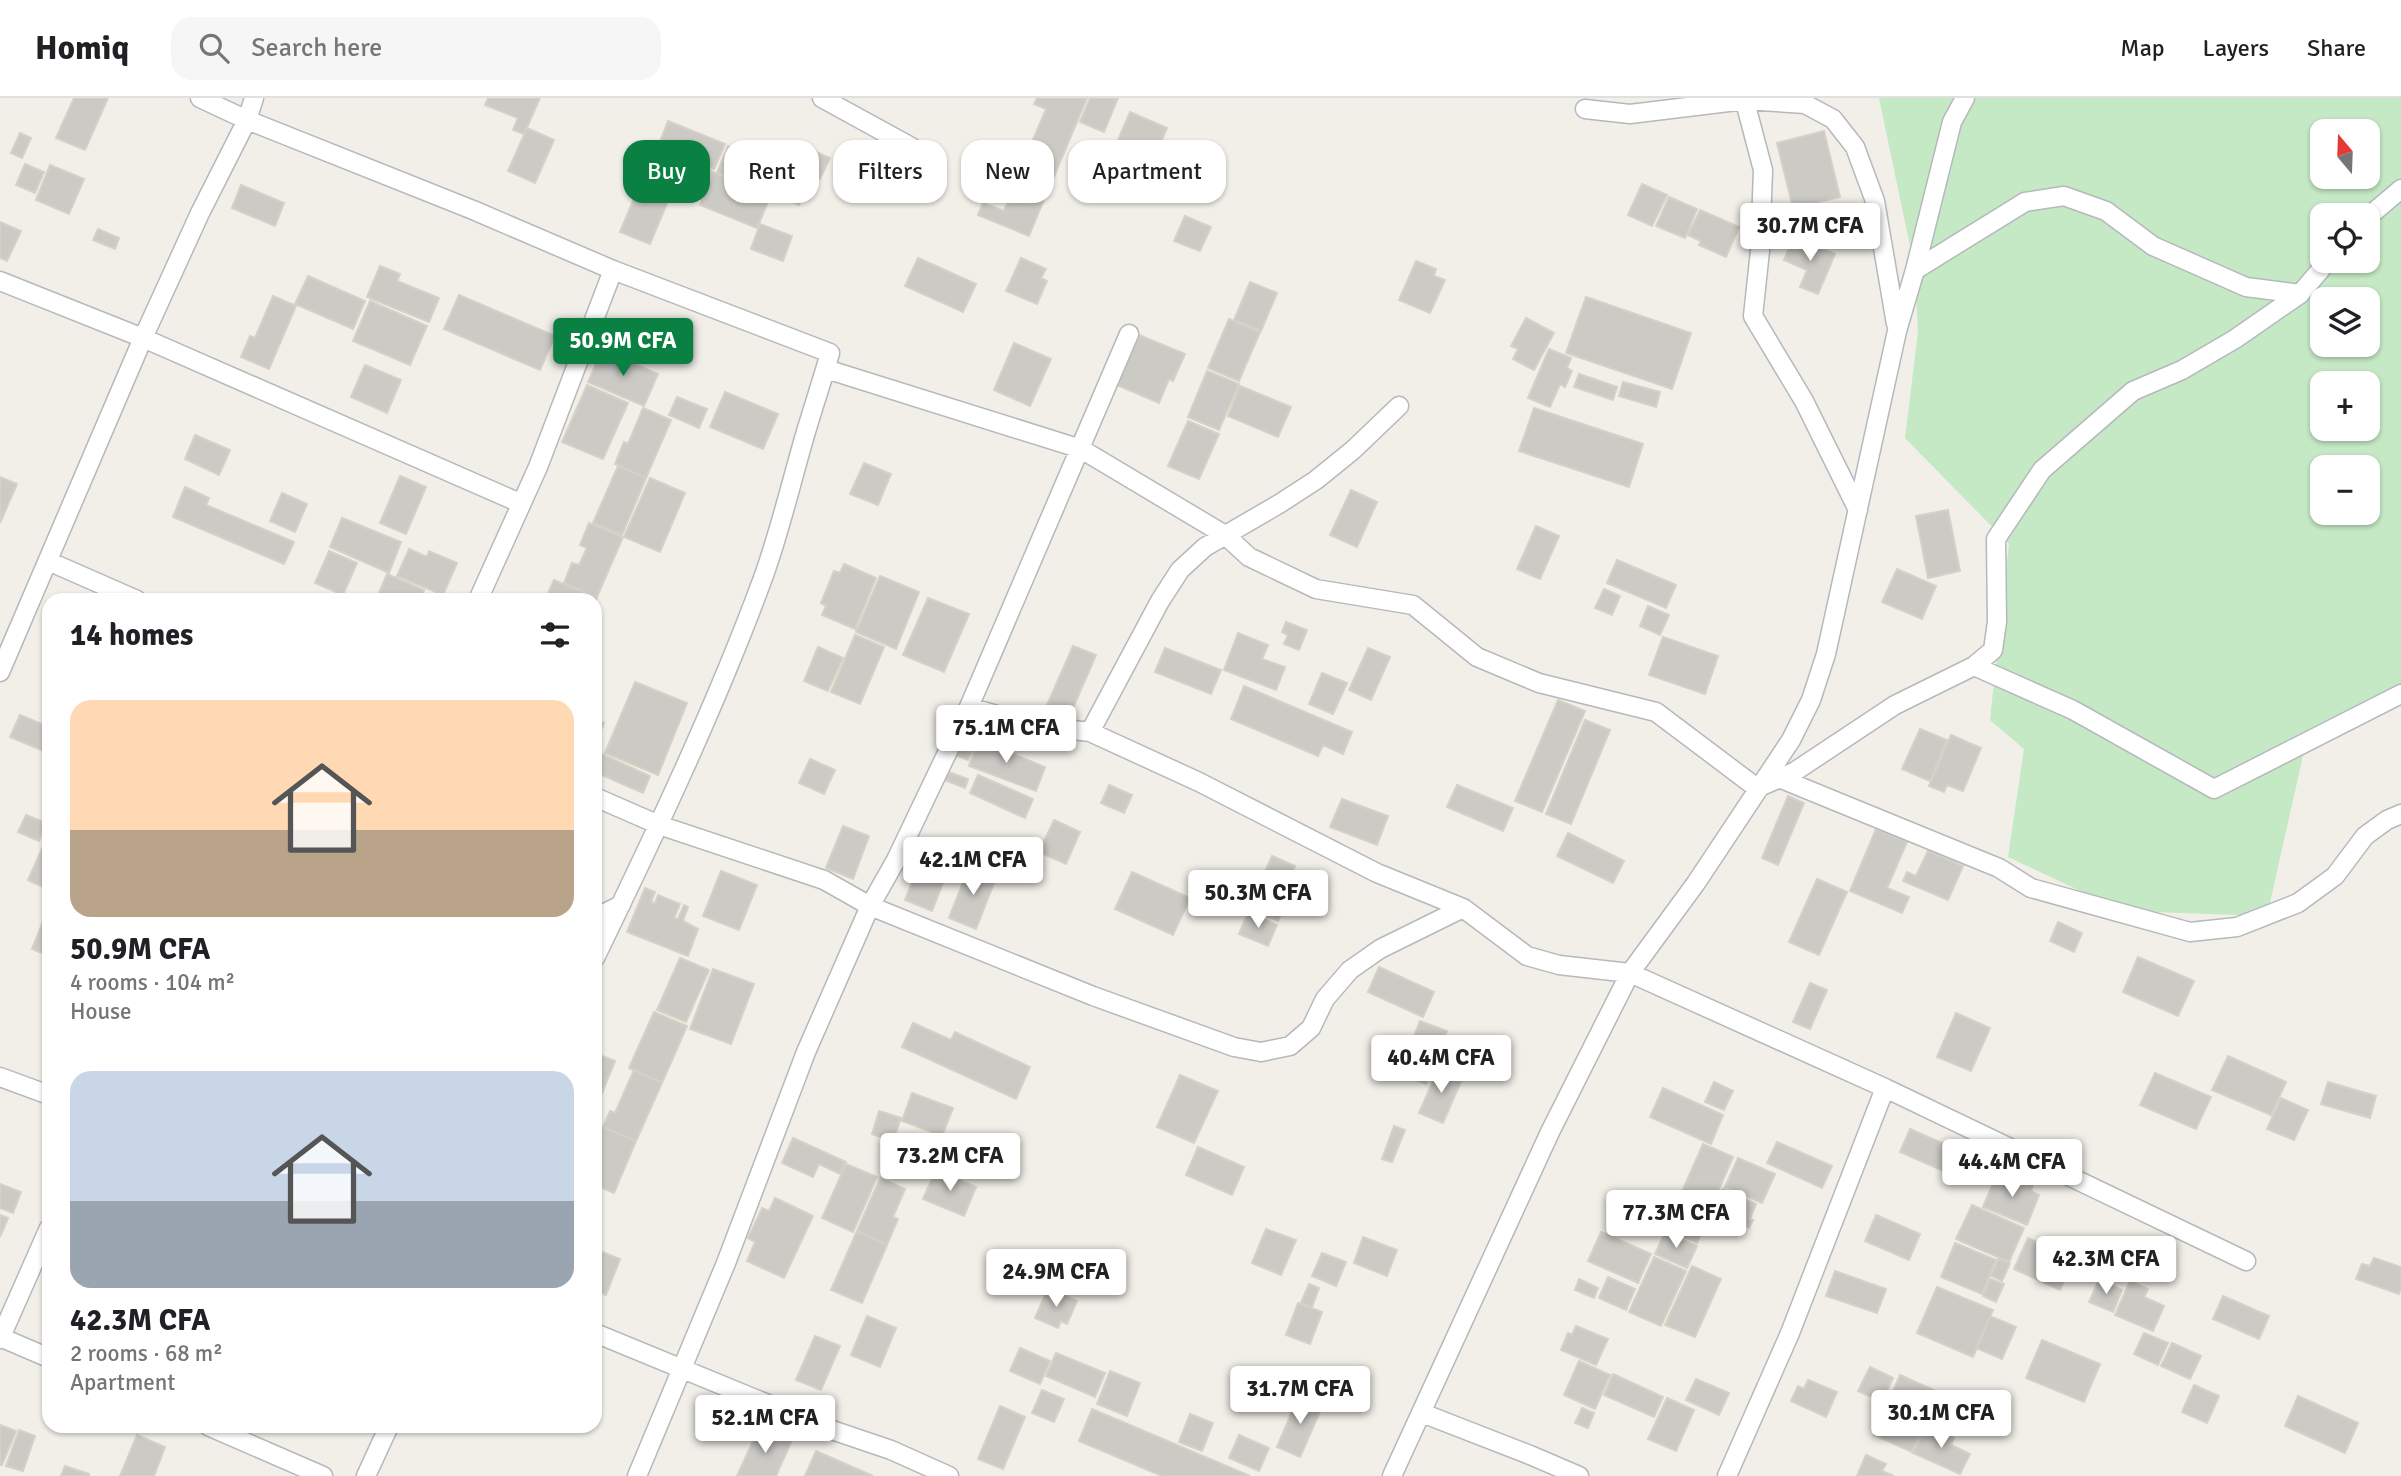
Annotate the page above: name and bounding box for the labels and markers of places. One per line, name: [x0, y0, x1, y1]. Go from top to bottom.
pin: 30.7M CFA: [1730, 204, 1890, 263]
pin: 50.9M CFA: [543, 318, 703, 378]
pin: 75.1M CFA: [926, 706, 1086, 765]
pin: 42.1M CFA: [893, 838, 1053, 897]
pin: 50.3M CFA: [1178, 870, 1338, 930]
pin: 40.4M CFA: [1361, 1035, 1521, 1095]
pin: 73.2M CFA: [870, 1134, 1030, 1193]
pin: 44.4M CFA: [1932, 1140, 2092, 1199]
pin: 77.3M CFA: [1596, 1190, 1756, 1250]
pin: 42.3M CFA: [2026, 1236, 2186, 1296]
pin: 24.9M CFA: [976, 1250, 1136, 1309]
pin: 31.7M CFA: [1220, 1366, 1380, 1426]
pin: 30.1M CFA: [1861, 1390, 2021, 1450]
pin: 52.1M CFA: [685, 1396, 845, 1455]

